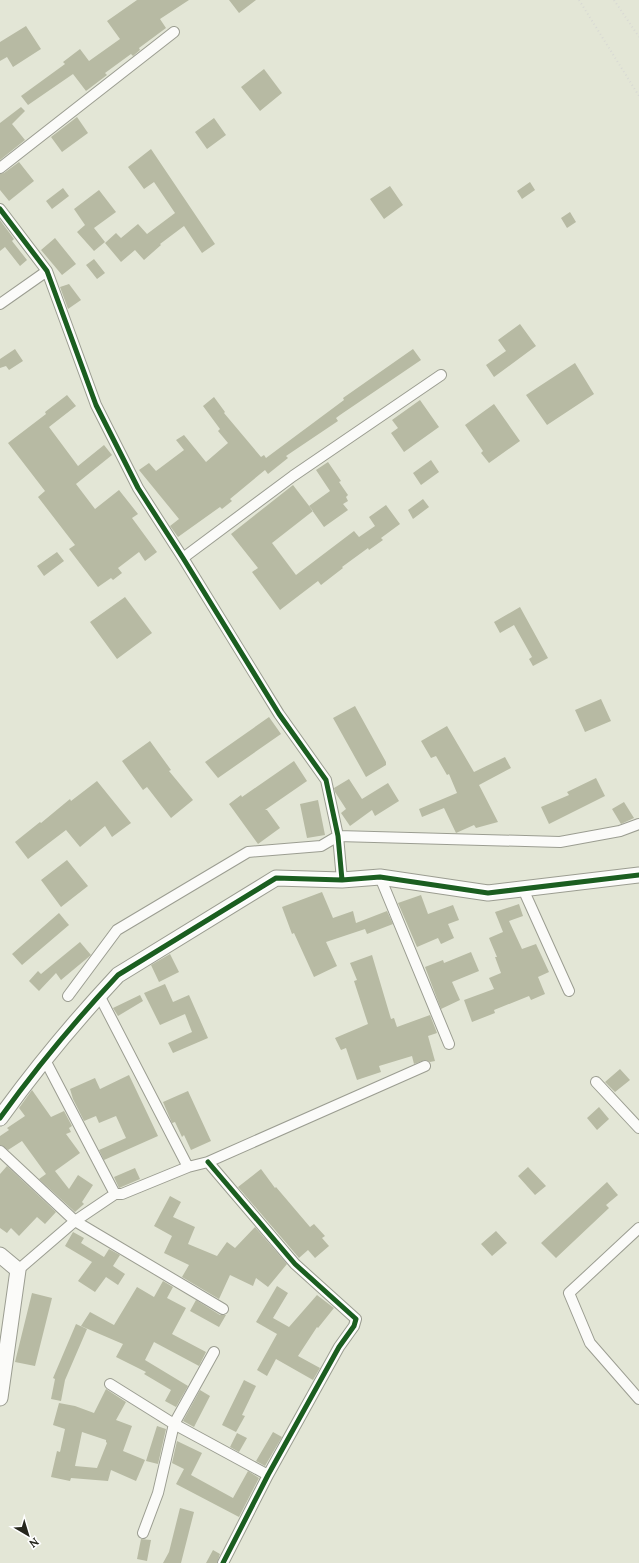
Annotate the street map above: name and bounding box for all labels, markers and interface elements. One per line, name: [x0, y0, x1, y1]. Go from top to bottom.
north arrow: [8, 1515, 48, 1555]
text: N: [26, 1535, 42, 1551]

